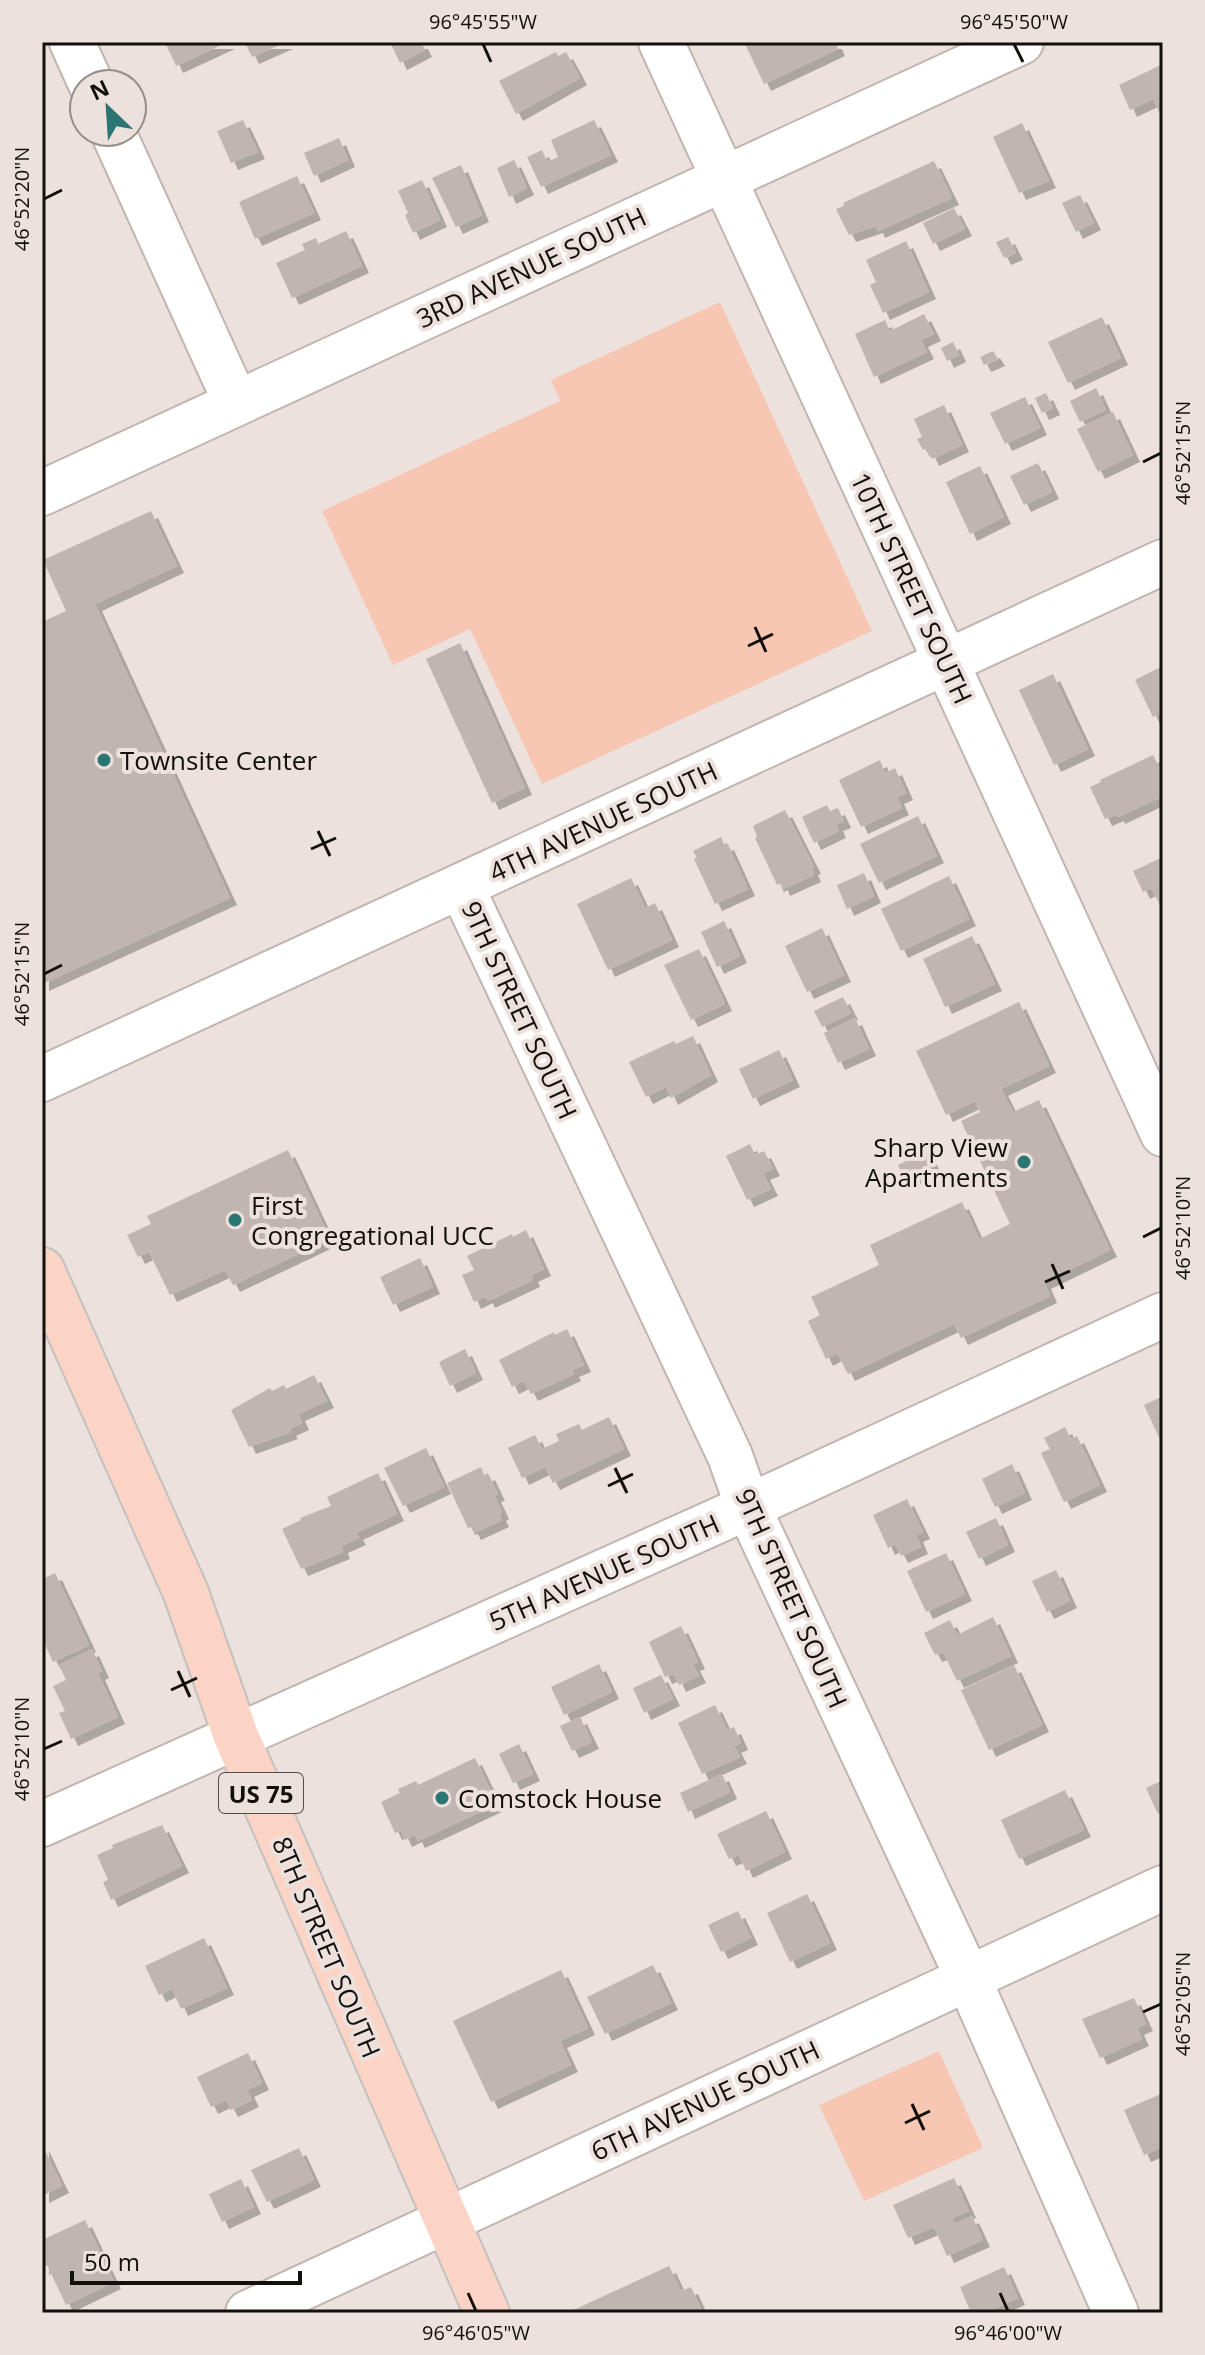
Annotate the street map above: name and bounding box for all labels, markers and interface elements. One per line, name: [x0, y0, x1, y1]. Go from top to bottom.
text: 96°45'55"W: [429, 8, 538, 35]
text: 96°45'50"W: [960, 8, 1069, 35]
north arrow: [68, 68, 148, 148]
text: N: [85, 72, 114, 106]
text: 46°52'20"N: [8, 147, 35, 251]
street label: 3RD AVENUE SOUTH: [410, 198, 652, 336]
text: 46°52'15"N: [1169, 401, 1196, 505]
street label: 10TH STREET SOUTH: [843, 466, 981, 710]
place label: Townsite Center: [120, 742, 317, 778]
marker: Townsite Center: [95, 751, 113, 769]
street label: 4TH AVENUE SOUTH: [483, 752, 723, 890]
street label: 9TH STREET SOUTH: [454, 895, 586, 1125]
text: 46°52'15"N: [8, 922, 35, 1026]
place label: Sharp View Apartments: [865, 1129, 1008, 1195]
marker: Sharp View Apartments: [1015, 1153, 1033, 1171]
text: 46°52'10"N: [1169, 1176, 1196, 1280]
place label: First Congregational UCC: [251, 1187, 494, 1253]
marker: First Congregational UCC: [226, 1211, 244, 1229]
street label: 9TH STREET SOUTH: [727, 1483, 857, 1713]
street label: 5TH AVENUE SOUTH: [483, 1505, 725, 1639]
text: 46°52'10"N: [8, 1697, 35, 1801]
road number: US 75: [219, 1773, 303, 1813]
place label: Comstock House: [458, 1780, 662, 1816]
marker: Comstock House: [433, 1789, 451, 1807]
street label: 8TH STREET SOUTH: [264, 1831, 390, 2063]
text: 46°52'05"N: [1169, 1952, 1196, 2056]
street label: 6TH AVENUE SOUTH: [585, 2031, 825, 2169]
scale bar: [72, 2235, 300, 2285]
text: 50 m: [84, 2245, 140, 2278]
text: 96°46'05"W: [422, 2319, 531, 2346]
text: 96°46'00"W: [954, 2319, 1063, 2346]

